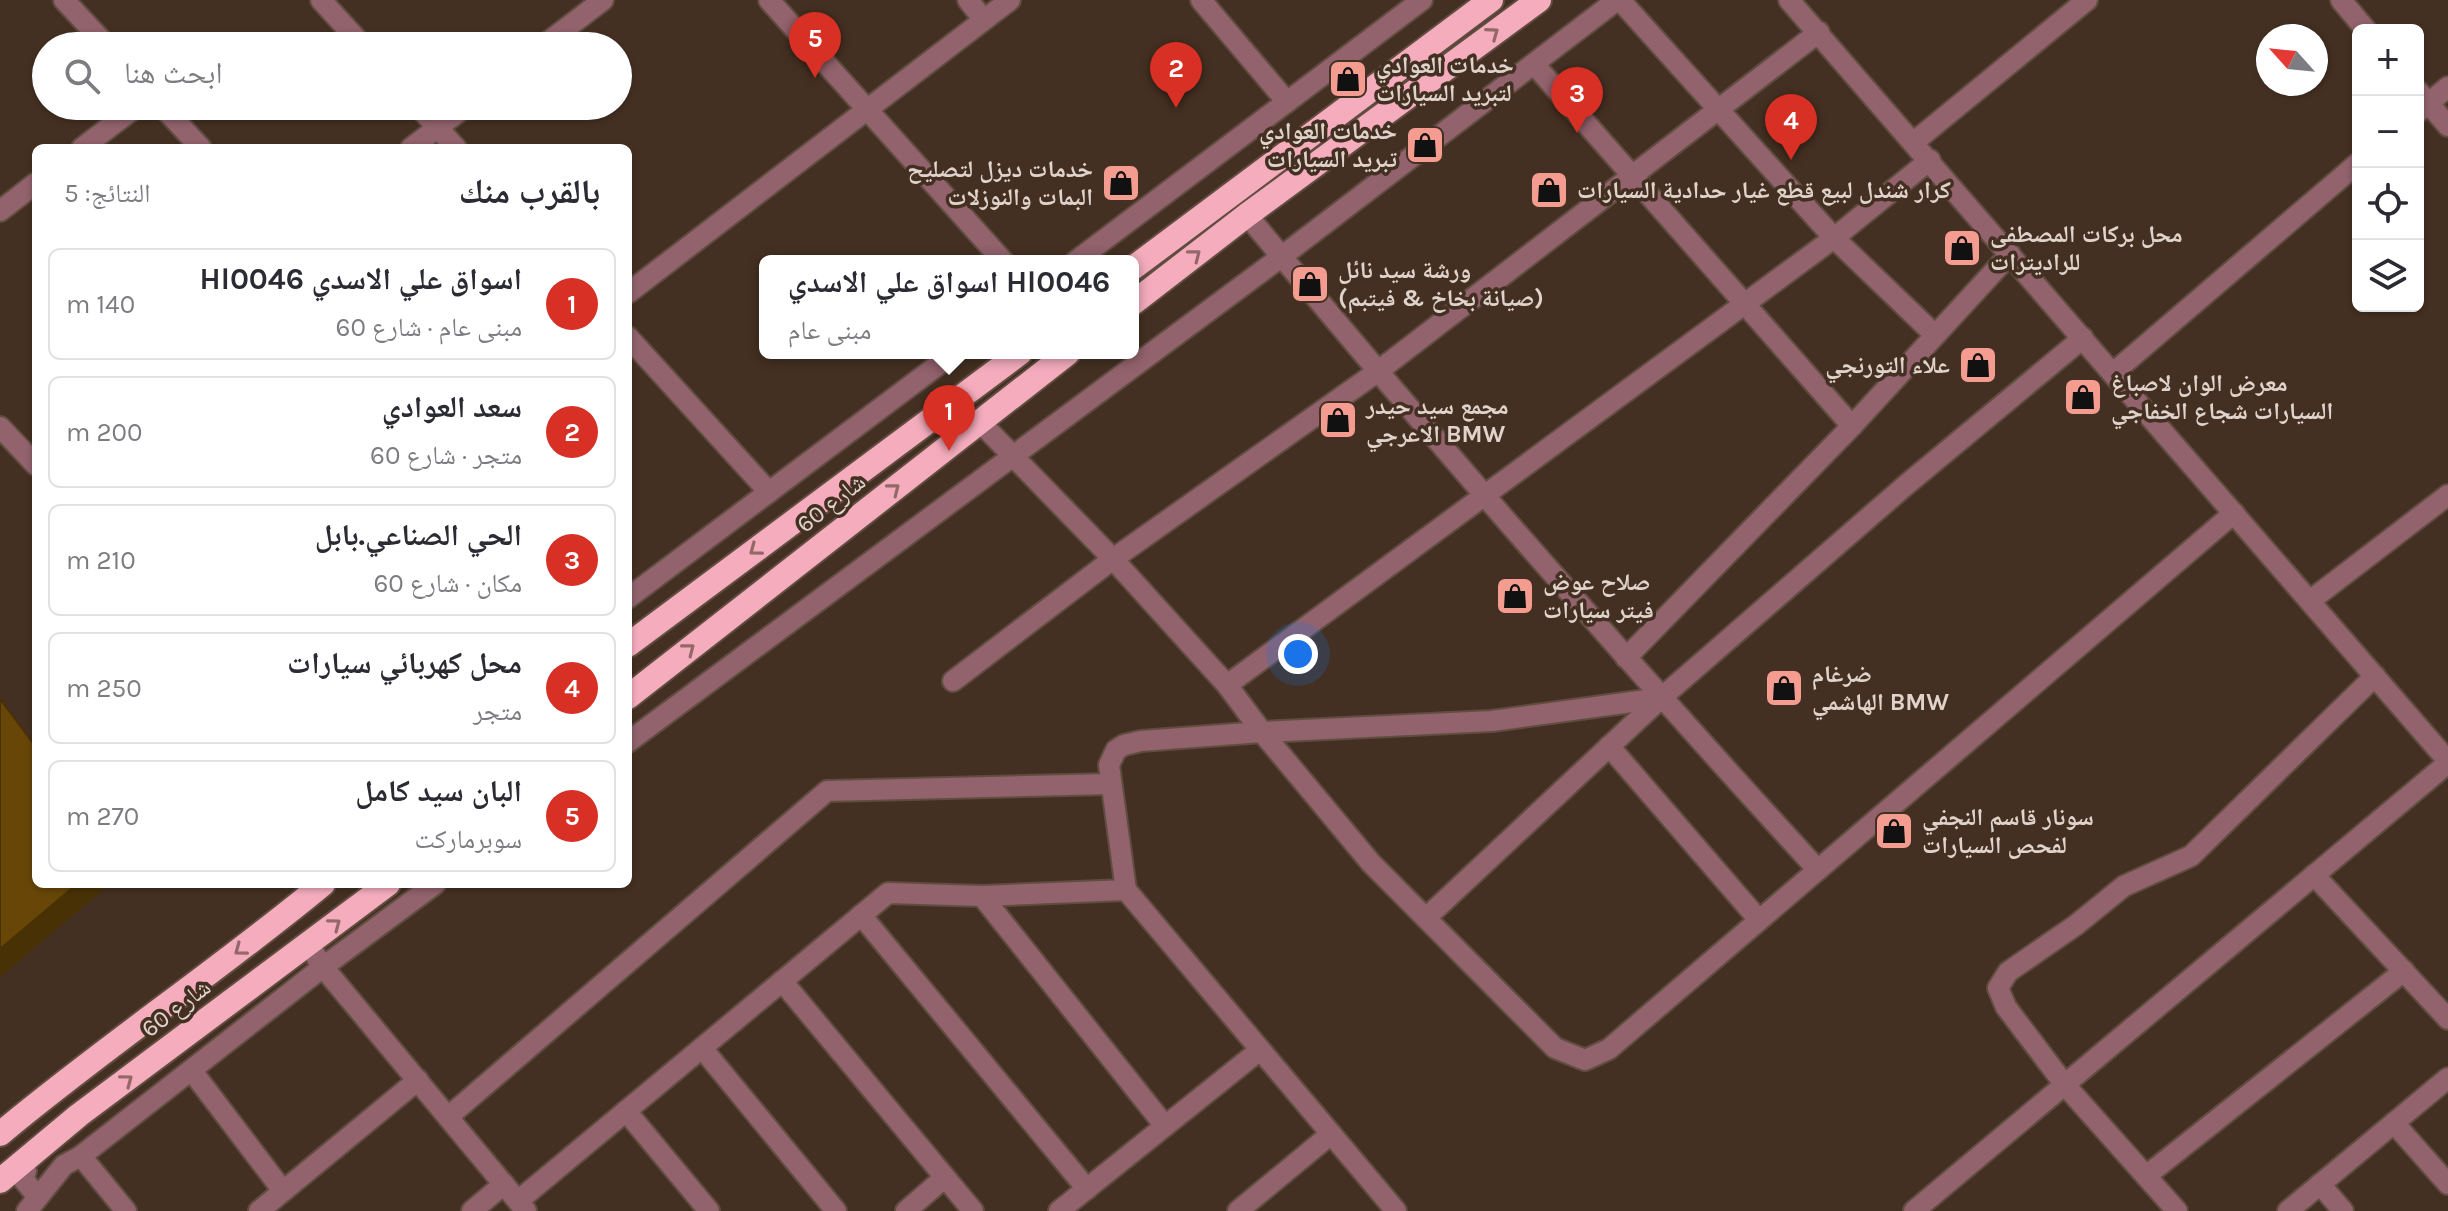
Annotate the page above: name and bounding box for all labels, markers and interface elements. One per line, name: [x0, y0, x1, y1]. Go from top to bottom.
pin: 5: [789, 12, 841, 78]
north arrow: [2256, 24, 2328, 96]
map controls: [2352, 24, 2424, 312]
button: +: [2352, 24, 2424, 96]
one-way arrow: [1484, 29, 1499, 43]
search box: [32, 32, 632, 120]
pin: 2: [1150, 42, 1202, 108]
place label: خدمات العوادي لتبريد السيارات: [1376, 51, 1514, 107]
icon: search: [60, 54, 104, 98]
text: ابحث هنا: [124, 55, 223, 91]
shop icon: خدمات العوادي لتبريد السيارات: [1327, 58, 1369, 100]
pin: 3: [1551, 67, 1603, 133]
pin: 4: [1765, 94, 1817, 160]
button: −: [2352, 96, 2424, 168]
place label: خدمات العوادي تبريد السيارات: [1259, 117, 1398, 173]
shop icon: خدمات العوادي تبريد السيارات: [1404, 124, 1446, 166]
place label: خدمات ديزل لتصليح البمات والنوزلات: [907, 155, 1093, 211]
shop icon: خدمات ديزل لتصليح البمات والنوزلات: [1100, 162, 1142, 204]
button: locate: [2352, 168, 2424, 240]
shop icon: كرار شندل لبيع قطع غيار حدادية السيارات: [1528, 169, 1570, 211]
text: بالقرب منك: [459, 172, 600, 212]
place label: كرار شندل لبيع قطع غيار حدادية السيارات: [1577, 176, 1951, 206]
text: النتائج: 5: [64, 178, 151, 209]
place label: محل بركات المصطفى للراديترات: [1990, 220, 2183, 276]
shop icon: محل بركات المصطفى للراديترات: [1941, 227, 1983, 269]
button: layers: [2352, 240, 2424, 312]
one-way arrow: [1186, 251, 1201, 265]
popup: [759, 255, 1139, 359]
place label: ورشة سيد نائل (صيانة بخاخ & فيتبم): [1338, 256, 1544, 314]
text: اسواق علي الاسدي Hl0046: [200, 261, 522, 297]
shop icon: ورشة سيد نائل (صيانة بخاخ & فيتبم): [1289, 263, 1331, 305]
text: اسواق علي الاسدي Hl0046: [788, 264, 1110, 300]
text: 140 m: [66, 289, 135, 320]
text: 1: [567, 289, 577, 320]
text: مبنى عام · شارع 60: [336, 312, 522, 343]
text: مبنى عام: [788, 315, 871, 346]
shop icon: علاء التورنجي: [1957, 344, 1999, 386]
place label: علاء التورنجي: [1825, 351, 1950, 384]
place label: معرض الوان لاصباغ السيارات شجاع الخفاجي: [2111, 369, 2333, 430]
shop icon: معرض الوان لاصباغ السيارات شجاع الخفاجي: [2062, 376, 2104, 418]
pin: 1: [923, 385, 975, 451]
text: سعد العوادي: [382, 389, 522, 425]
place label: مجمع سيد حيدر الاعرجي BMW: [1365, 392, 1509, 453]
shop icon: مجمع سيد حيدر الاعرجي BMW: [1317, 399, 1359, 441]
text: 200 m: [66, 417, 142, 448]
text: 2: [564, 417, 580, 448]
text: متجر · شارع 60: [370, 440, 522, 471]
street label: شارع 60: [791, 468, 871, 539]
one-way arrow: [885, 484, 900, 498]
text: الحي الصناعي.بابل: [315, 517, 522, 553]
one-way arrow: [749, 541, 764, 555]
text: 210 m: [66, 545, 136, 576]
text: 3: [564, 545, 580, 576]
text: مكان · شارع 60: [373, 568, 522, 599]
place label: صلاح عوض فيتر سيارات: [1543, 568, 1654, 624]
shop icon: صلاح عوض فيتر سيارات: [1494, 575, 1536, 617]
your location: [1278, 634, 1318, 674]
text: محل كهربائي سيارات: [287, 645, 522, 681]
one-way arrow: [680, 645, 695, 659]
place label: ضرغام الهاشمي BMW: [1812, 660, 1949, 721]
shop icon: ضرغام الهاشمي BMW: [1763, 667, 1805, 709]
text: 250 m: [66, 673, 142, 704]
text: 4: [564, 673, 580, 704]
text: متجر: [473, 696, 522, 727]
text: البان سيد كامل: [355, 773, 522, 809]
text: 270 m: [66, 801, 139, 832]
text: 5: [564, 801, 580, 832]
place label: سونار قاسم النجفي لفحص السيارات: [1922, 803, 2094, 859]
shop icon: سونار قاسم النجفي لفحص السيارات: [1873, 810, 1915, 852]
text: سوبرماركت: [415, 824, 522, 855]
one-way arrow: [326, 919, 341, 934]
one-way arrow: [234, 941, 249, 955]
street label: شارع 60: [136, 973, 217, 1044]
one-way arrow: [118, 1075, 132, 1089]

